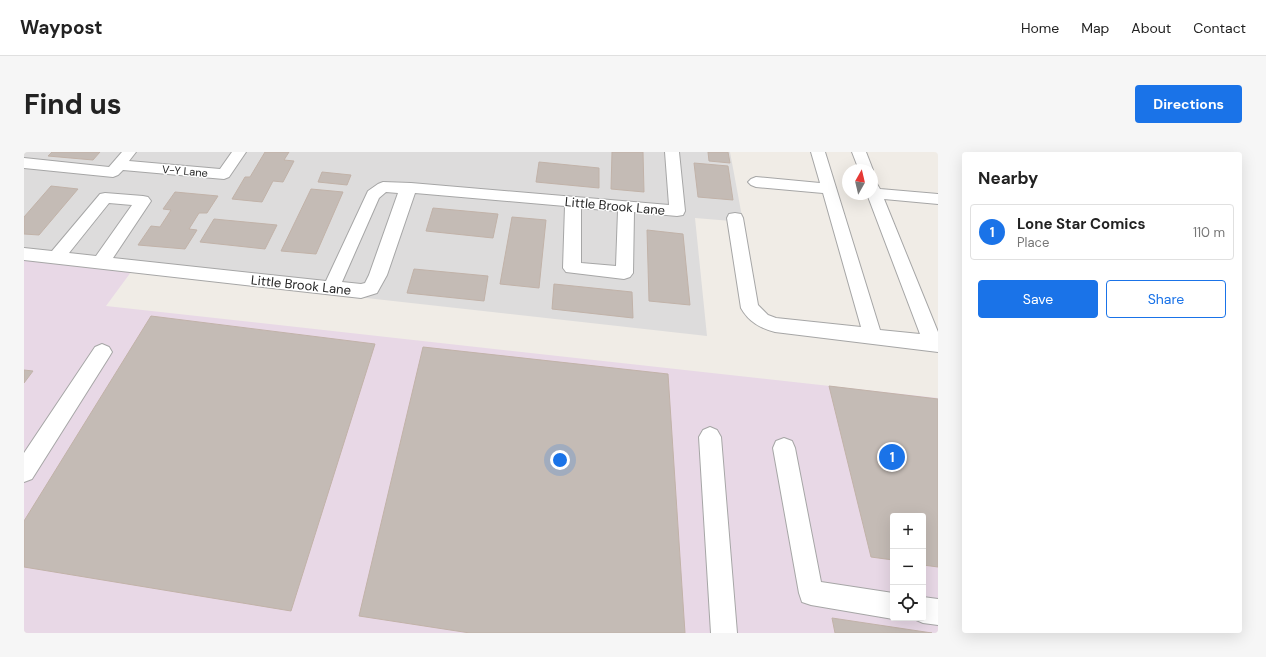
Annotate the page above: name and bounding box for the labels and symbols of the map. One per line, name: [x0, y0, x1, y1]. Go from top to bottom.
street label: V-Y Lane: [162, 162, 208, 180]
north arrow: [842, 164, 878, 200]
street label: Little Brook Lane: [564, 193, 666, 219]
street label: Little Brook Lane: [250, 271, 352, 299]
pin: 1: [879, 442, 905, 472]
your location: [550, 450, 570, 470]

